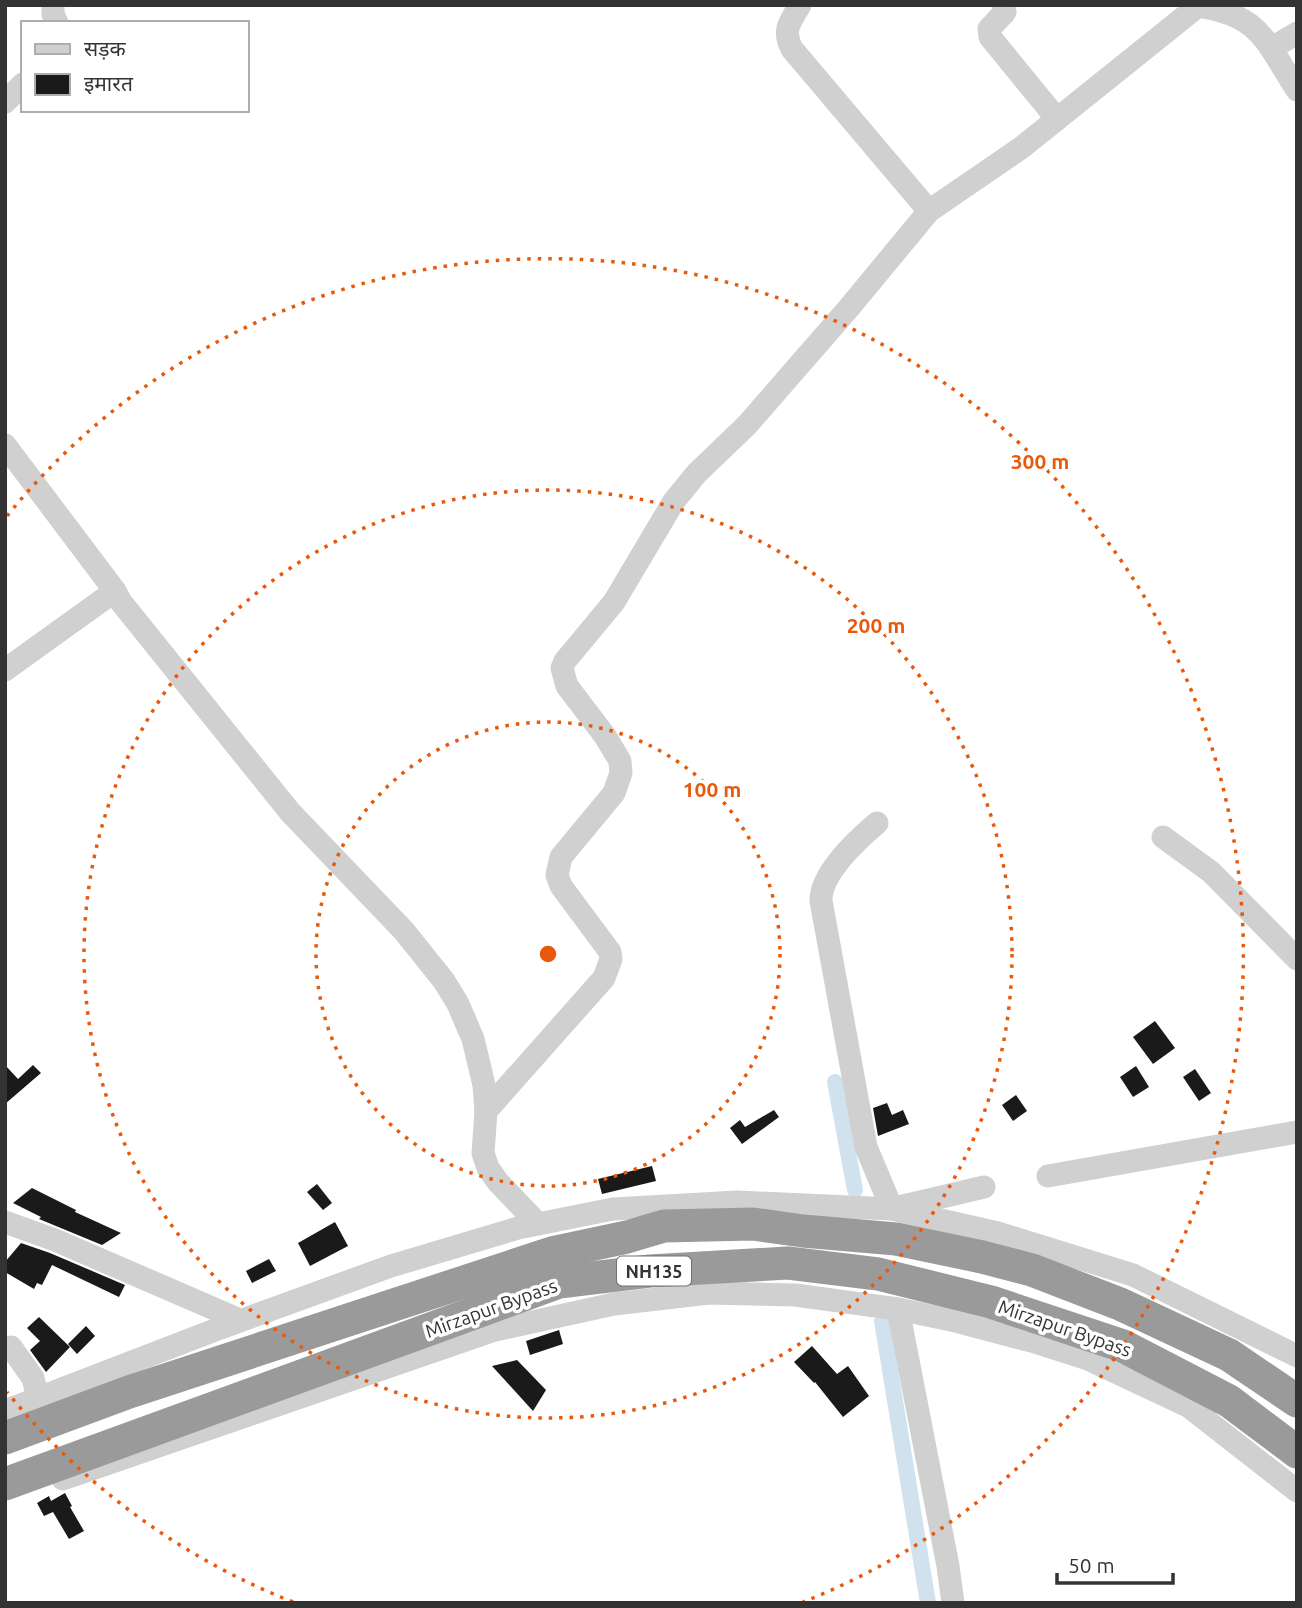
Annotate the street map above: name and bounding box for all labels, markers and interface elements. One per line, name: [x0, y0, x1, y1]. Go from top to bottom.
legend: [21, 21, 248, 112]
text: सड़क: [84, 36, 126, 60]
text: इमारत: [84, 71, 134, 95]
text: 300 m: [1011, 449, 1069, 473]
text: 200 m: [847, 613, 905, 637]
text: 100 m: [683, 777, 741, 801]
centre of rings: [536, 942, 560, 966]
road number: NH135: [617, 1256, 691, 1286]
street label: Mirzapur Bypass: [422, 1274, 560, 1342]
street label: Mirzapur Bypass: [996, 1295, 1134, 1361]
scale bar: [1057, 1542, 1172, 1586]
text: 50 m: [1068, 1553, 1115, 1577]

